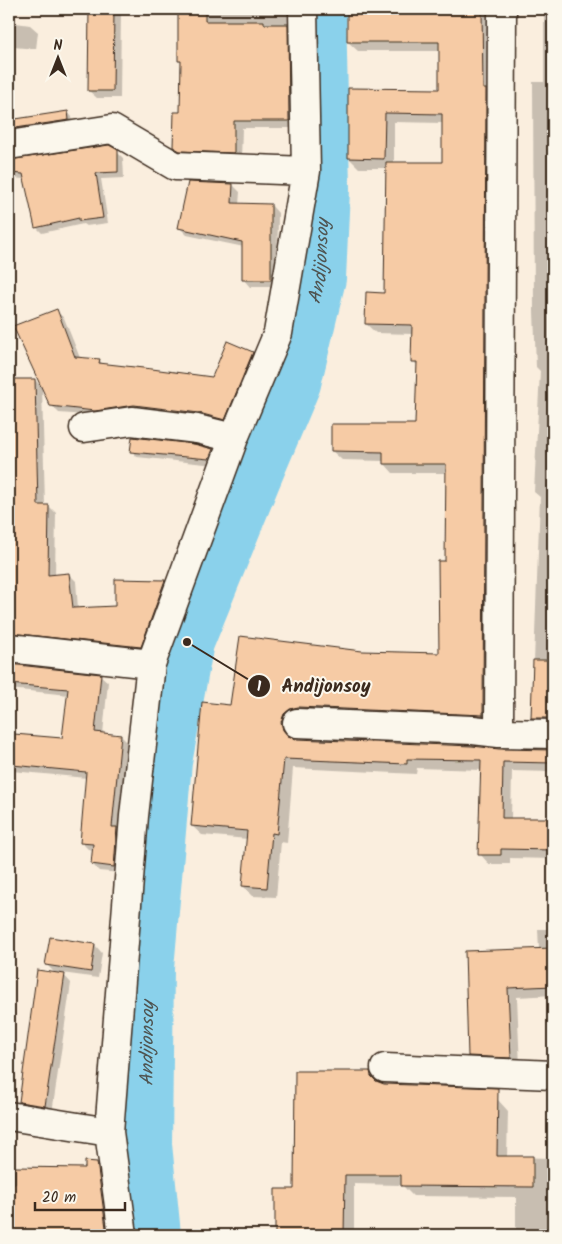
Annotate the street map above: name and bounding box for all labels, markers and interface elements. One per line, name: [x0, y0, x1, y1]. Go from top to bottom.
north arrow: [32, 32, 82, 82]
text: N: [54, 35, 63, 57]
water label: Andijonsoy: [300, 215, 339, 307]
callout: Andijonsoy: [246, 669, 381, 703]
text: Andijonsoy: [281, 672, 371, 702]
text: 1: [257, 675, 262, 699]
water label: Andijonsoy: [133, 998, 164, 1086]
scale bar: [35, 1179, 125, 1211]
text: 20 m: [42, 1186, 76, 1210]

